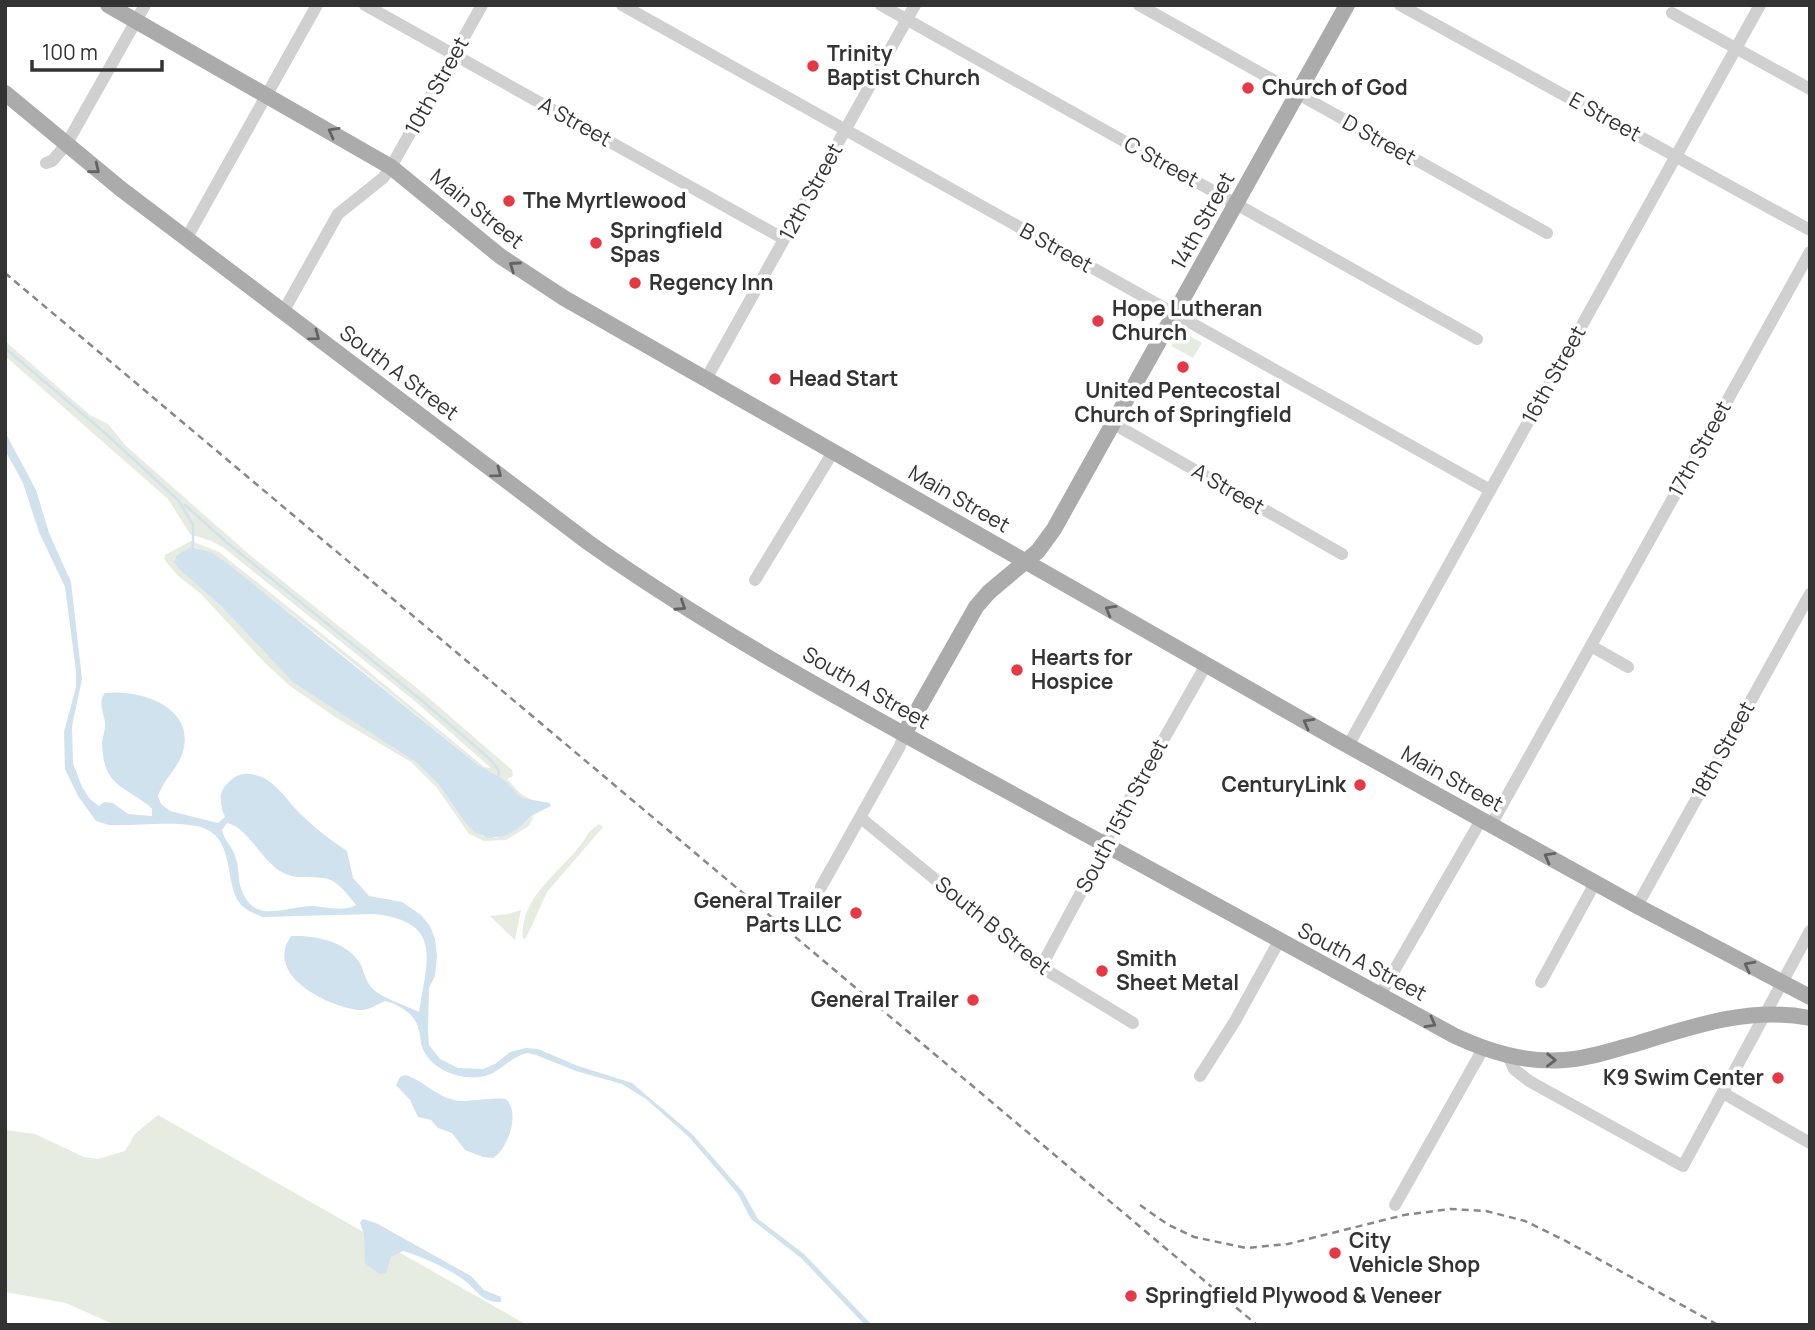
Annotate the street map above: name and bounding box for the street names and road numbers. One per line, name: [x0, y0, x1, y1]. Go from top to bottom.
street label: 10th Street: [398, 32, 474, 139]
street label: E Street: [1565, 85, 1646, 147]
street label: A Street: [534, 90, 617, 153]
street label: D Street: [1338, 107, 1421, 171]
street label: C Street: [1119, 129, 1204, 193]
street label: 12th Street: [772, 138, 848, 245]
street label: Main Street: [425, 162, 530, 255]
street label: 14th Street: [1164, 167, 1240, 274]
street label: B Street: [1015, 216, 1098, 278]
street label: South A Street: [334, 318, 465, 426]
street label: 16th Street: [1515, 321, 1592, 429]
street label: 17th Street: [1661, 396, 1737, 501]
street label: A Street: [1187, 456, 1270, 520]
street label: Main Street: [904, 458, 1015, 538]
street label: South A Street: [798, 639, 935, 735]
street label: 18th Street: [1684, 696, 1760, 803]
street label: South 15th Street: [1069, 734, 1173, 897]
street label: Main Street: [1396, 739, 1509, 818]
street label: South B Street: [930, 870, 1057, 981]
street label: South A Street: [1293, 915, 1432, 1007]

